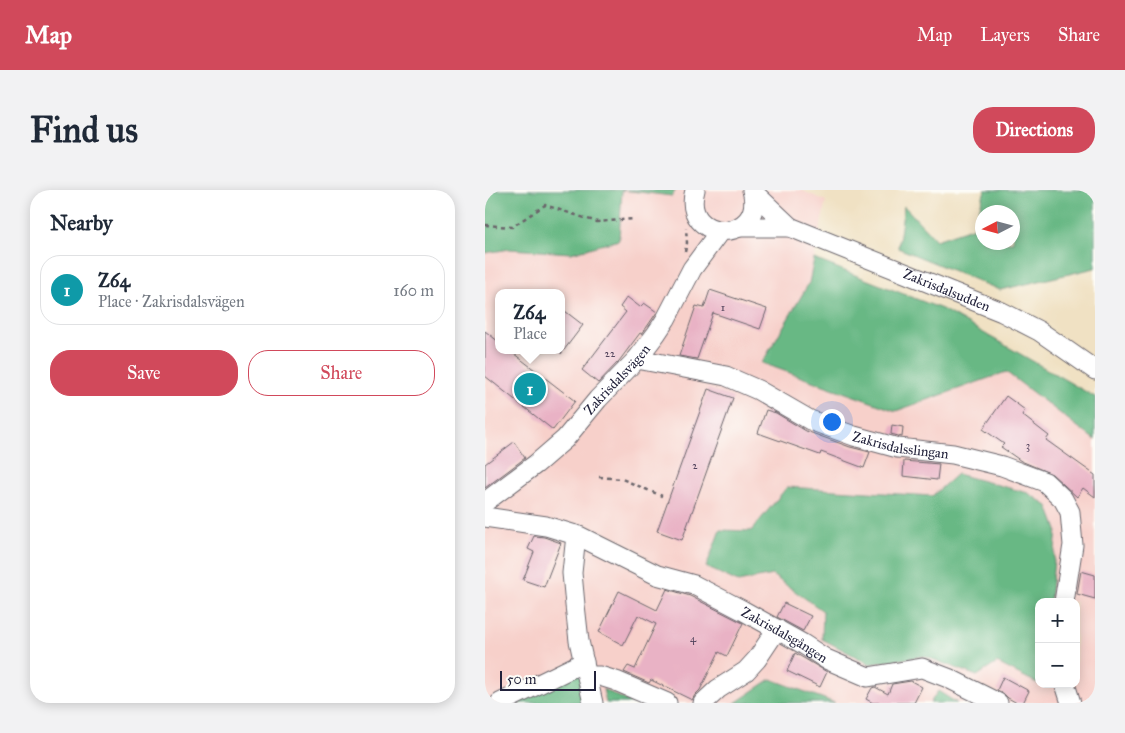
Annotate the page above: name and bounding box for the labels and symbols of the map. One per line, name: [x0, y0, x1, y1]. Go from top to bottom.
north arrow: [975, 205, 1020, 250]
street label: Zakrisdalsudden: [901, 265, 993, 316]
house number: 1: [721, 301, 725, 314]
street label: Zakrisdalsvägen: [581, 341, 654, 418]
house number: 22: [605, 347, 616, 360]
pin: 1: [514, 370, 546, 408]
your location: [819, 409, 845, 435]
street label: Zakrisdalsslingan: [850, 428, 950, 463]
house number: 3: [1026, 439, 1030, 452]
house number: 2: [692, 459, 698, 472]
street label: Zakrisdalsgången: [738, 603, 831, 667]
house number: 4: [690, 632, 697, 645]
scale bar: [500, 668, 596, 691]

